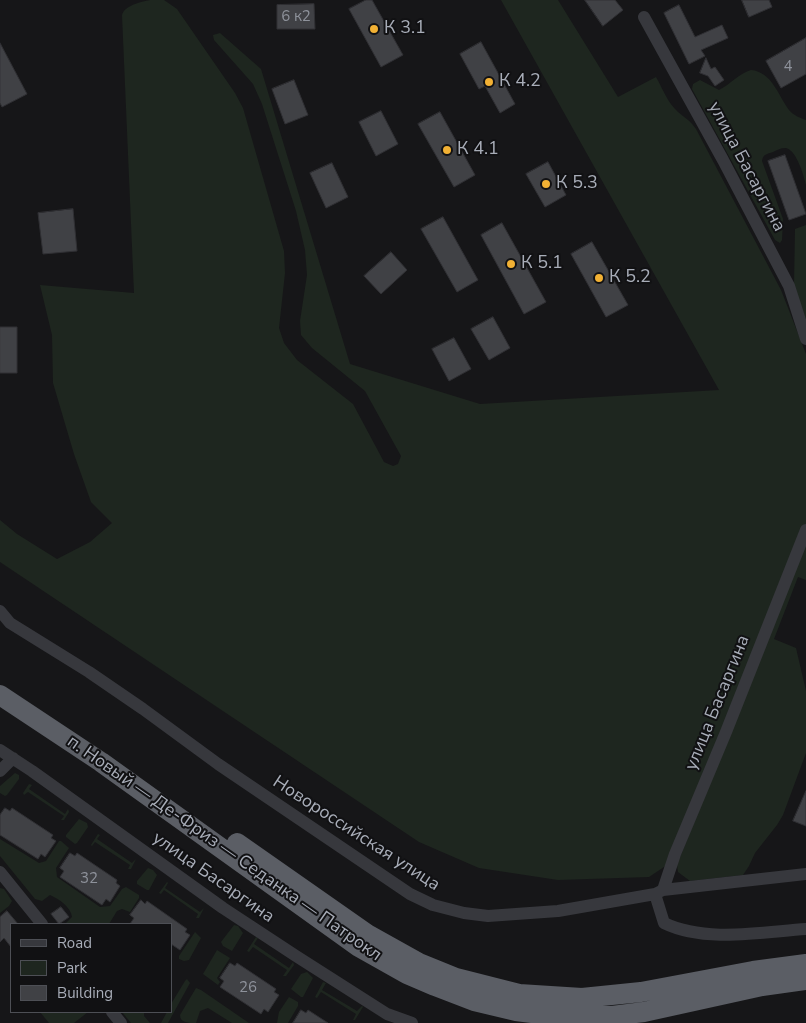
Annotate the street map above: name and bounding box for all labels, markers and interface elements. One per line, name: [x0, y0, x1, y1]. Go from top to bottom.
house number: 6 к2: [281, 8, 311, 26]
place label: К 3.1: [384, 18, 426, 40]
marker: К 3.1: [368, 23, 380, 35]
house number: 4: [784, 58, 792, 76]
place label: К 4.2: [499, 71, 541, 93]
marker: К 4.2: [483, 76, 495, 88]
street label: улица Басаргина: [703, 98, 789, 236]
place label: К 4.1: [457, 139, 499, 161]
marker: К 4.1: [441, 144, 453, 156]
place label: К 5.3: [556, 173, 598, 195]
marker: К 5.3: [540, 178, 552, 190]
place label: К 5.1: [521, 253, 563, 275]
marker: К 5.1: [505, 258, 517, 270]
place label: К 5.2: [609, 267, 651, 289]
marker: К 5.2: [593, 272, 605, 284]
street label: улица Басаргина: [681, 632, 755, 774]
street label: п. Новый — Де-Фриз — Седанка — Патрокл: [63, 731, 385, 967]
street label: Новороссийская улица: [268, 772, 444, 896]
street label: улица Басаргина: [148, 828, 278, 928]
house number: 32: [80, 870, 98, 888]
legend: [10, 923, 172, 1013]
text: Road: [57, 933, 92, 953]
text: Park: [57, 958, 87, 978]
house number: 26: [239, 979, 257, 997]
text: Building: [57, 983, 113, 1003]

